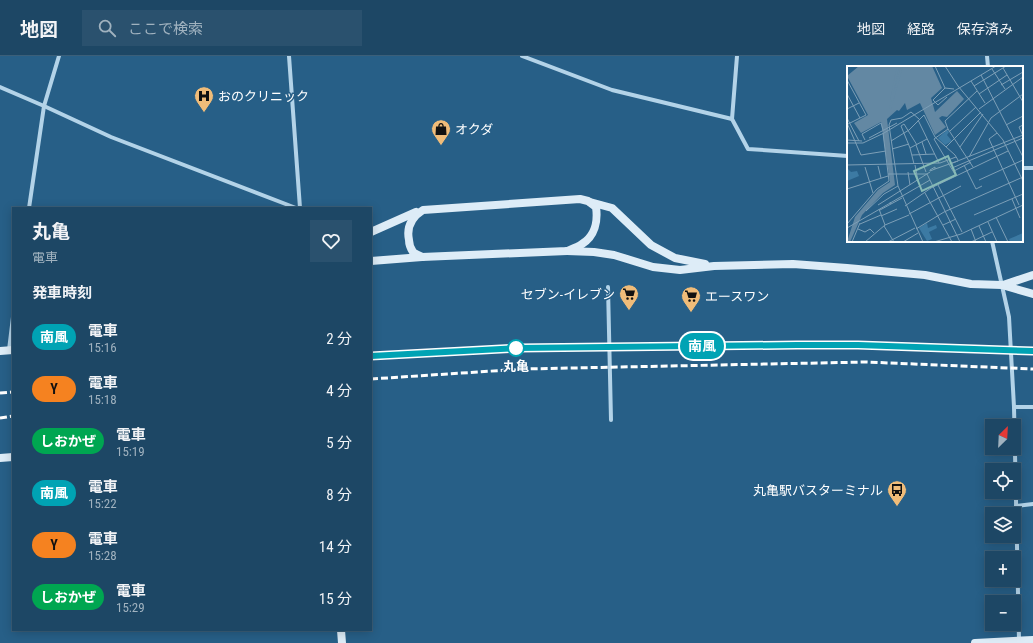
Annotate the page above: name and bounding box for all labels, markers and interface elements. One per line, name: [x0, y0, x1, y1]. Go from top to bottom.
search box: [82, 10, 362, 46]
icon: search: [96, 17, 118, 39]
text: 地図: [20, 18, 58, 41]
text: ここで検索: [128, 20, 203, 38]
text: 地図: [857, 21, 885, 37]
text: 経路: [907, 21, 935, 37]
text: 保存済み: [957, 21, 1013, 37]
inset map: [847, 66, 1023, 242]
hospital icon: おのクリニック: [193, 85, 215, 113]
place label: おのクリニック: [218, 89, 309, 104]
shop icon: オクダ: [430, 118, 452, 146]
place label: オクダ: [455, 122, 493, 137]
text: 丸亀: [32, 220, 70, 243]
button: heart: [310, 220, 352, 262]
text: 電車: [32, 250, 58, 265]
supermarket icon: セブン-イレブン: [618, 283, 640, 311]
text: 発車時刻: [32, 284, 92, 302]
supermarket icon: エースワン: [680, 285, 702, 313]
place label: セブン-イレブン: [521, 287, 615, 302]
place label: エースワン: [705, 289, 769, 304]
text: 電車: [88, 322, 118, 340]
text: 南風: [40, 329, 68, 345]
text: 2 分: [326, 330, 352, 348]
line badge: 南風: [684, 333, 720, 359]
text: 南風: [688, 338, 716, 354]
marker: 丸亀: [507, 339, 525, 357]
text: 15:16: [88, 340, 117, 355]
place label: 丸亀: [503, 359, 529, 374]
text: 電車: [88, 374, 118, 392]
text: Y: [50, 381, 58, 397]
text: 4 分: [326, 382, 352, 400]
text: 15:18: [88, 392, 117, 407]
north arrow: [985, 419, 1021, 455]
map controls: [985, 419, 1021, 631]
text: 電車: [116, 426, 146, 444]
text: しおかぜ: [40, 433, 96, 449]
text: 5 分: [326, 434, 352, 452]
text: 15:19: [116, 444, 145, 459]
button: locate: [985, 463, 1021, 499]
text: 電車: [88, 478, 118, 496]
bus stop icon: 丸亀駅バスターミナル: [886, 479, 908, 507]
place label: 丸亀駅バスターミナル: [753, 483, 883, 498]
text: 南風: [40, 485, 68, 501]
text: 8 分: [326, 486, 352, 504]
text: 15:22: [88, 496, 117, 511]
button: layers: [985, 507, 1021, 543]
text: 電車: [88, 530, 118, 548]
text: Y: [50, 537, 58, 553]
text: 14 分: [319, 538, 352, 556]
text: 15:28: [88, 548, 117, 563]
button: +: [985, 551, 1021, 587]
text: 電車: [116, 582, 146, 600]
text: しおかぜ: [40, 589, 96, 605]
text: 15 分: [319, 590, 352, 608]
button: −: [985, 595, 1021, 631]
text: 15:29: [116, 600, 145, 615]

